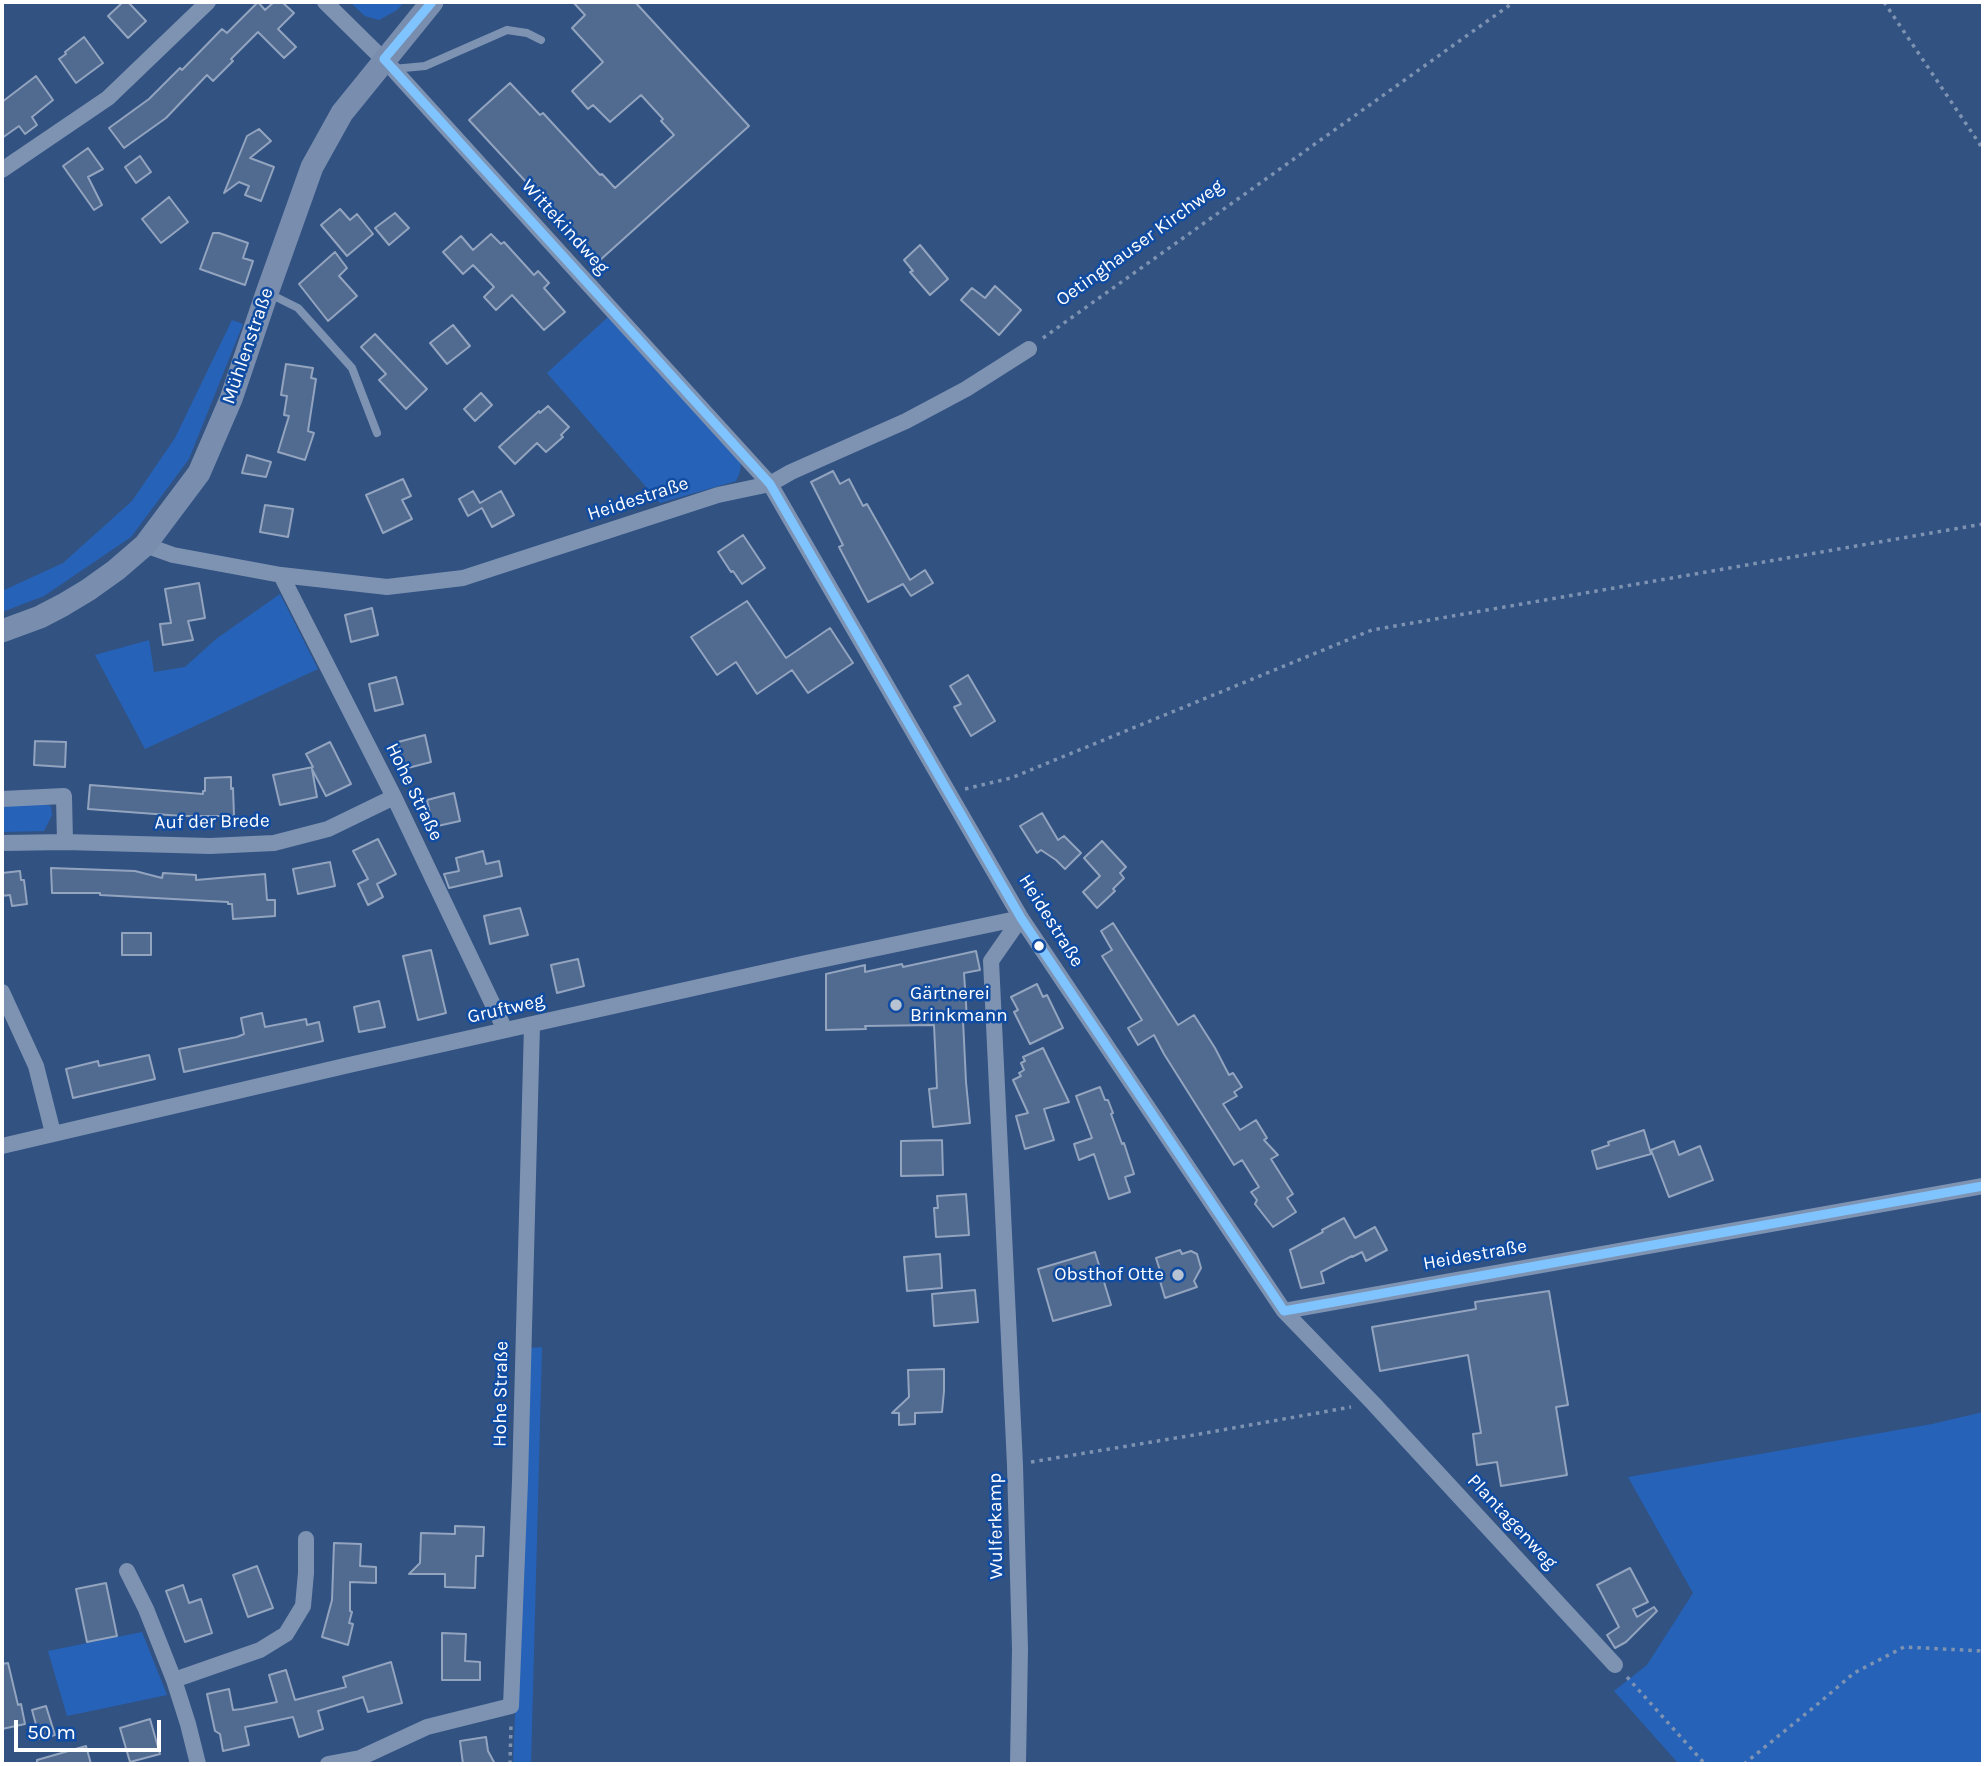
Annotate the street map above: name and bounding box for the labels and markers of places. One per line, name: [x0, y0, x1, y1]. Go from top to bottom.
unlabelled marker: [1032, 939, 1046, 953]
place label: Gärtnerei Brinkmann: [910, 983, 1008, 1027]
marker: Gärtnerei Brinkmann: [888, 997, 904, 1013]
place label: Obsthof Otte: [1054, 1264, 1164, 1286]
marker: Obsthof Otte: [1170, 1267, 1186, 1283]

